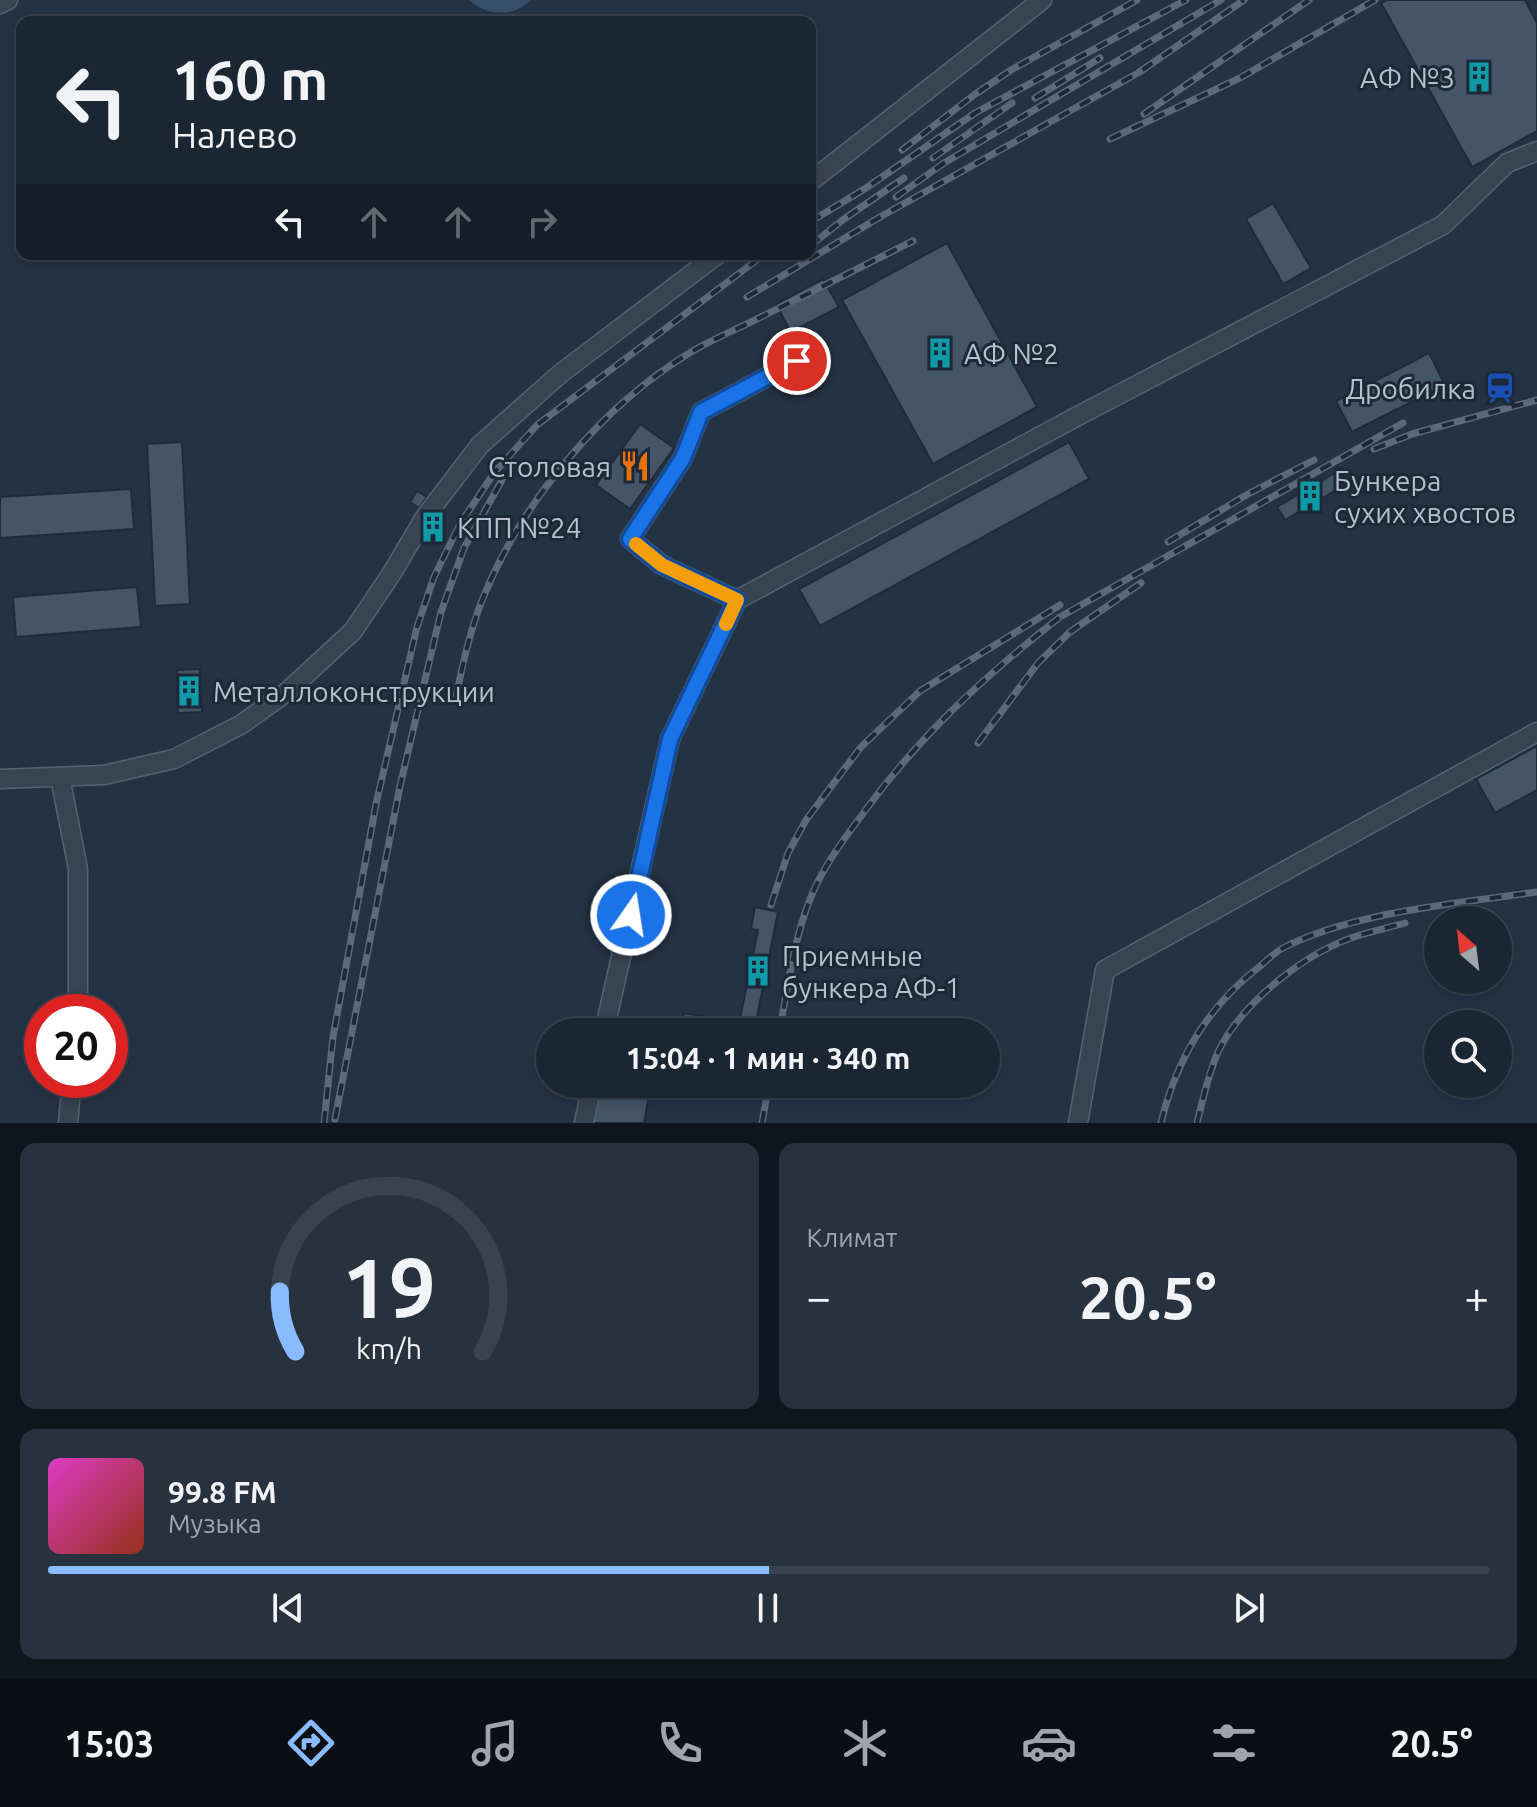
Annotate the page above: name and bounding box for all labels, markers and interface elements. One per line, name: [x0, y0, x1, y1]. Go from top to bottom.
icon: left: [40, 48, 144, 152]
text: 160 m: [172, 48, 328, 111]
building icon: АФ №3: [1462, 60, 1496, 94]
place label: АФ №3: [1360, 62, 1455, 93]
text: Налево: [172, 114, 297, 155]
icon: left: [268, 200, 312, 244]
icon: ahead: [352, 200, 396, 244]
icon: ahead: [436, 200, 480, 244]
icon: right: [520, 200, 564, 244]
pin: [763, 327, 831, 395]
building icon: АФ №2: [923, 336, 957, 370]
place label: АФ №2: [964, 338, 1059, 369]
icon: arrive: [775, 339, 819, 383]
station icon: Дробилка: [1483, 371, 1517, 405]
place label: Дробилка: [1346, 373, 1476, 404]
restaurant icon: Столовая: [618, 449, 652, 483]
place label: Столовая: [488, 451, 611, 482]
place label: Бункера сухих хвостов: [1334, 465, 1516, 528]
building icon: Бункера сухих хвостов: [1293, 479, 1327, 513]
building icon: КПП №24: [416, 510, 450, 544]
place label: КПП №24: [457, 512, 582, 543]
building icon: Металлоконструкции: [172, 674, 206, 708]
place label: Металлоконструкции: [213, 676, 495, 707]
position arrow: [589, 873, 673, 957]
north arrow: [1424, 906, 1512, 994]
map controls: [1424, 906, 1512, 1098]
place label: Приемные бункера АФ-1: [782, 940, 961, 1003]
building icon: Приемные бункера АФ-1: [741, 954, 775, 988]
speed limit sign: 20: [24, 994, 128, 1098]
button: search: [1424, 1010, 1512, 1098]
text: 15:04 · 1 мин · 340 m: [626, 1041, 910, 1075]
text: Климат: [807, 1223, 897, 1252]
text: 19: [342, 1240, 436, 1334]
text: 20.5°: [1079, 1263, 1216, 1330]
text: −: [807, 1272, 831, 1321]
text: +: [1464, 1272, 1489, 1321]
text: km/h: [356, 1332, 422, 1364]
text: 99.8 FM: [168, 1475, 277, 1509]
text: Музыка: [168, 1509, 262, 1538]
icon: previous: [266, 1586, 310, 1630]
icon: pause: [746, 1586, 790, 1630]
icon: next: [1227, 1586, 1271, 1630]
icon: directions: [283, 1715, 339, 1771]
icon: music: [467, 1715, 523, 1771]
icon: phone: [652, 1715, 708, 1771]
icon: climate: [837, 1715, 893, 1771]
icon: car: [1021, 1715, 1077, 1771]
icon: filters: [1206, 1715, 1262, 1771]
text: 15:03: [64, 1723, 154, 1764]
text: 20.5°: [1390, 1723, 1473, 1764]

